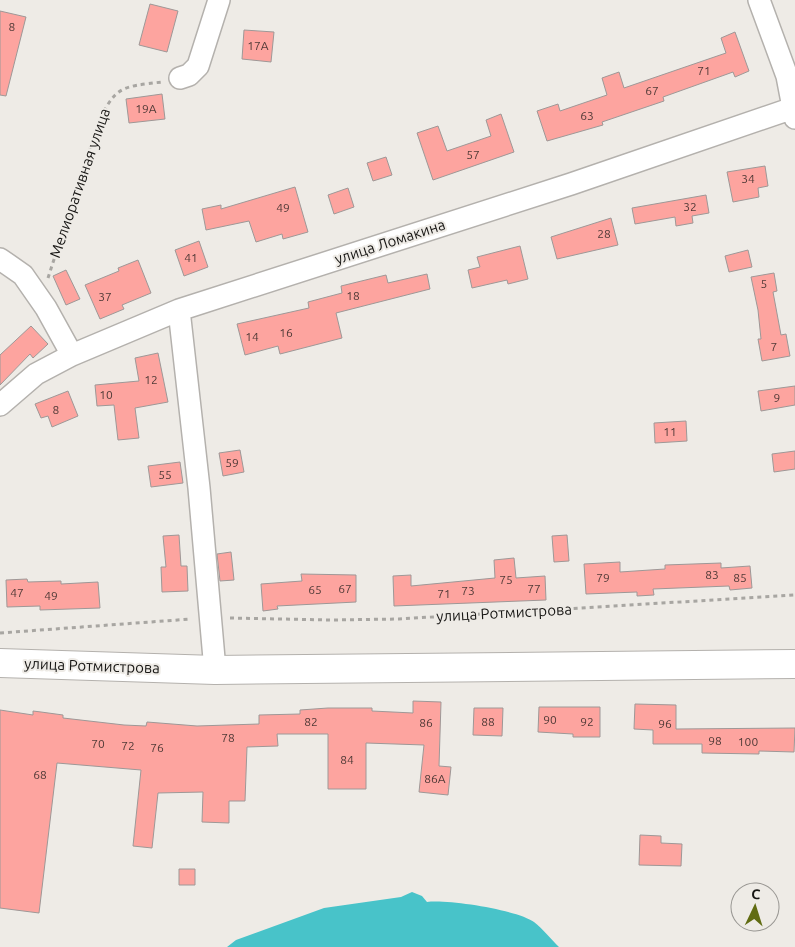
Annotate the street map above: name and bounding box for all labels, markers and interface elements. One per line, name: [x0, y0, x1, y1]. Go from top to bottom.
house number: 8: [9, 20, 16, 33]
house number: 17А: [247, 39, 269, 52]
house number: 71: [697, 64, 711, 77]
house number: 67: [645, 84, 659, 97]
house number: 19А: [135, 102, 157, 115]
street label: Мелиоративная улица: [46, 106, 113, 260]
house number: 63: [580, 109, 594, 122]
house number: 57: [466, 148, 480, 161]
house number: 34: [741, 172, 755, 185]
house number: 32: [683, 200, 697, 213]
house number: 49: [276, 201, 290, 214]
street label: улица Ломакина: [332, 216, 447, 267]
house number: 28: [597, 227, 611, 240]
house number: 41: [184, 251, 198, 264]
house number: 5: [761, 277, 767, 290]
house number: 18: [346, 289, 360, 302]
house number: 37: [98, 290, 112, 303]
house number: 16: [279, 326, 293, 339]
house number: 14: [245, 330, 259, 343]
house number: 7: [771, 340, 777, 353]
house number: 12: [144, 373, 158, 386]
house number: 10: [99, 388, 113, 401]
house number: 9: [774, 391, 780, 404]
house number: 8: [53, 403, 60, 416]
house number: 11: [663, 425, 677, 438]
house number: 59: [225, 456, 239, 469]
house number: 55: [158, 468, 172, 481]
house number: 83: [705, 568, 719, 581]
house number: 79: [596, 571, 610, 584]
house number: 85: [733, 571, 747, 584]
house number: 75: [499, 573, 513, 586]
house number: 67: [338, 582, 352, 595]
house number: 77: [527, 582, 541, 595]
house number: 65: [308, 583, 322, 596]
house number: 73: [461, 584, 475, 597]
house number: 47: [10, 586, 24, 599]
house number: 71: [437, 587, 451, 600]
house number: 49: [44, 589, 58, 602]
street label: улица Ротмистрова: [436, 600, 572, 625]
street label: улица Ротмистрова: [24, 655, 160, 676]
house number: 90: [543, 713, 557, 726]
house number: 82: [304, 715, 318, 728]
house number: 88: [481, 715, 495, 728]
house number: 92: [580, 715, 594, 728]
house number: 86: [419, 716, 433, 729]
house number: 96: [658, 717, 672, 730]
house number: 78: [221, 731, 235, 744]
house number: 98: [708, 734, 722, 747]
house number: 100: [738, 735, 758, 748]
house number: 70: [91, 737, 105, 750]
house number: 72: [121, 739, 135, 752]
house number: 76: [150, 741, 164, 754]
house number: 84: [340, 753, 354, 766]
house number: 68: [33, 768, 47, 781]
house number: 86А: [424, 772, 446, 785]
north arrow: [730, 882, 780, 932]
text: С: [751, 886, 761, 902]

